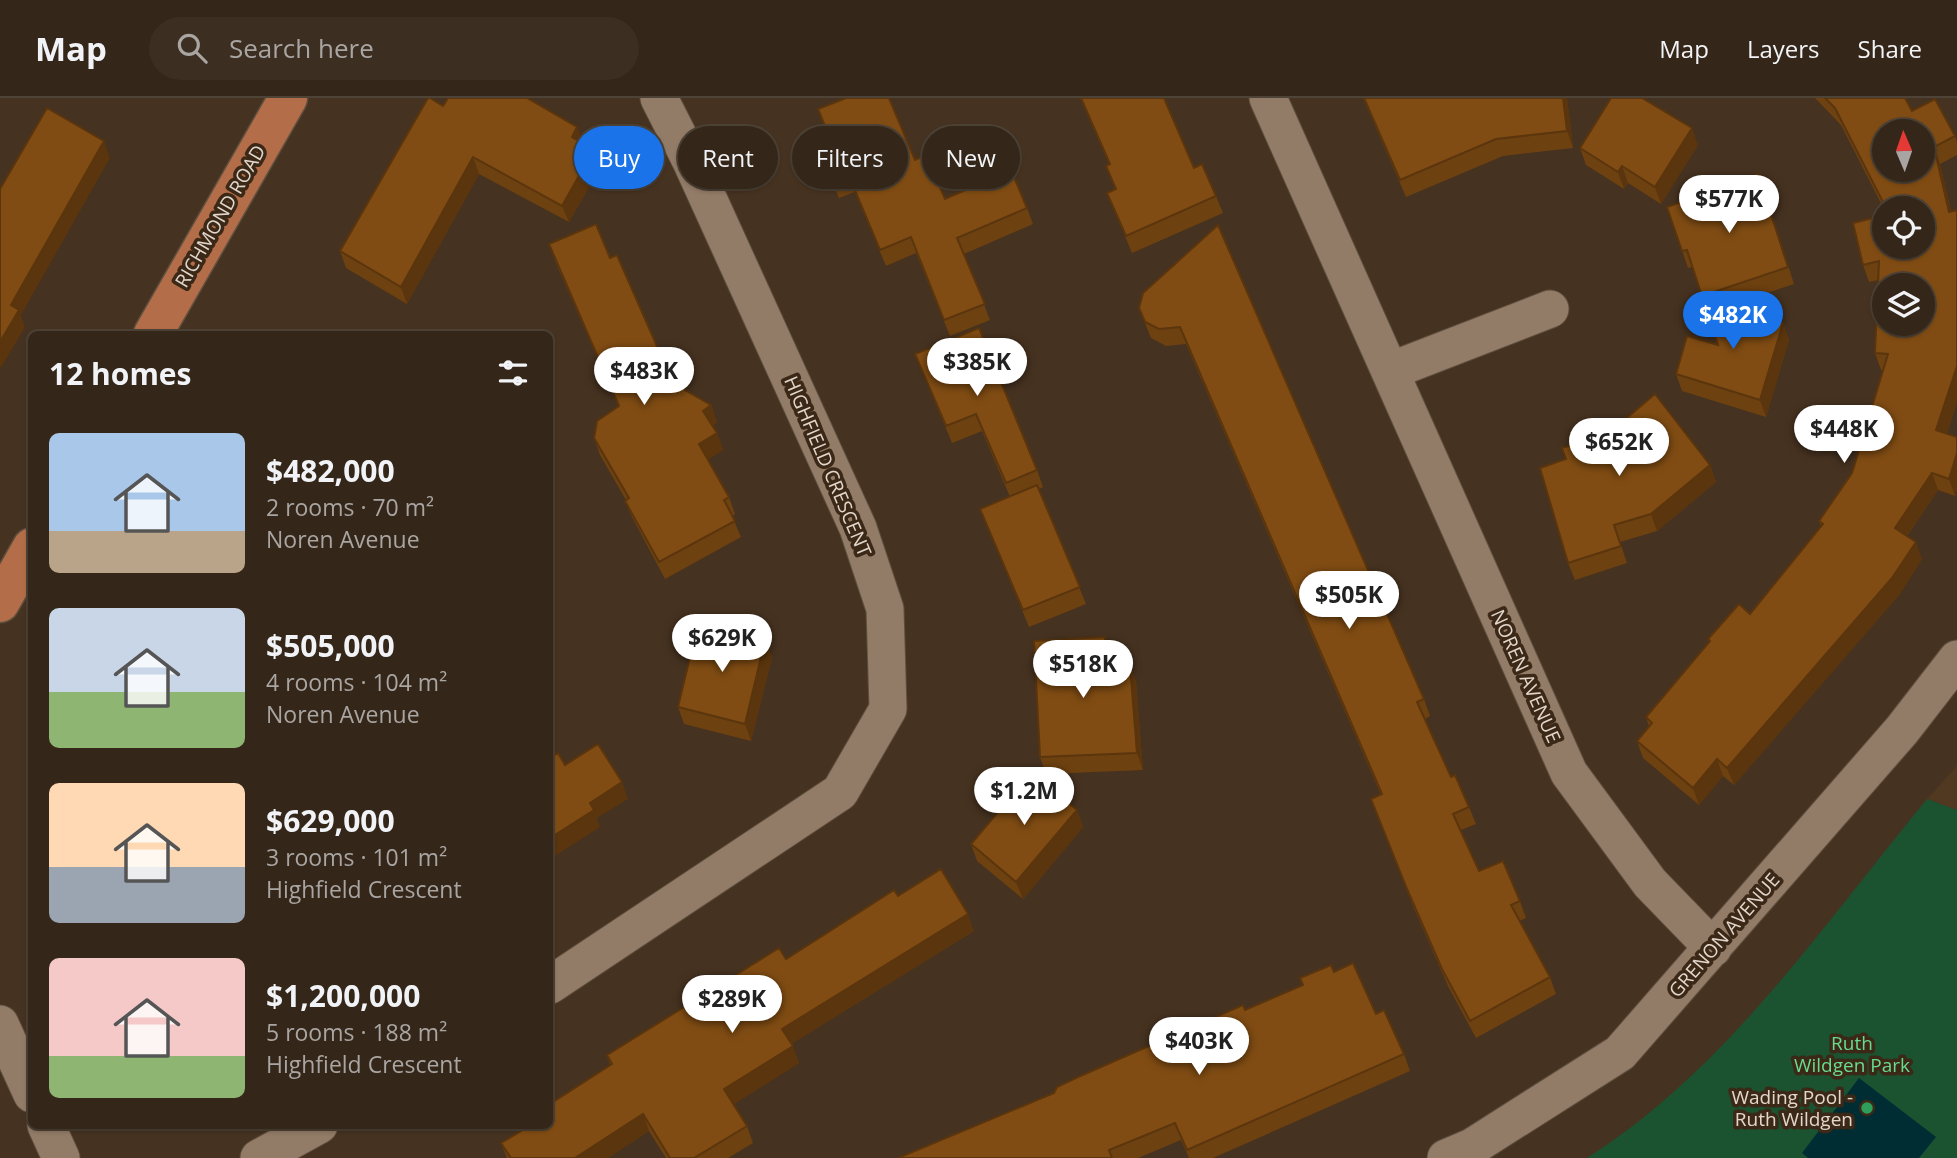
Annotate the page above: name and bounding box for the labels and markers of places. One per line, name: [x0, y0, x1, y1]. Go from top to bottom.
pin: $577K: [1680, 176, 1778, 235]
pin: $482K: [1684, 292, 1782, 351]
pin: $385K: [928, 338, 1026, 398]
pin: $483K: [595, 348, 693, 407]
pin: $448K: [1795, 406, 1893, 465]
pin: $652K: [1570, 418, 1668, 478]
pin: $505K: [1300, 572, 1398, 631]
pin: $629K: [673, 614, 771, 674]
pin: $518K: [1034, 640, 1132, 700]
pin: $1.2M: [975, 768, 1073, 827]
pin: $289K: [683, 976, 781, 1035]
pin: $403K: [1150, 1018, 1248, 1077]
place label: Wading Pool - Ruth Wildgen: [1731, 1084, 1853, 1132]
marker: Wading Pool - Ruth Wildgen: [1859, 1100, 1875, 1116]

